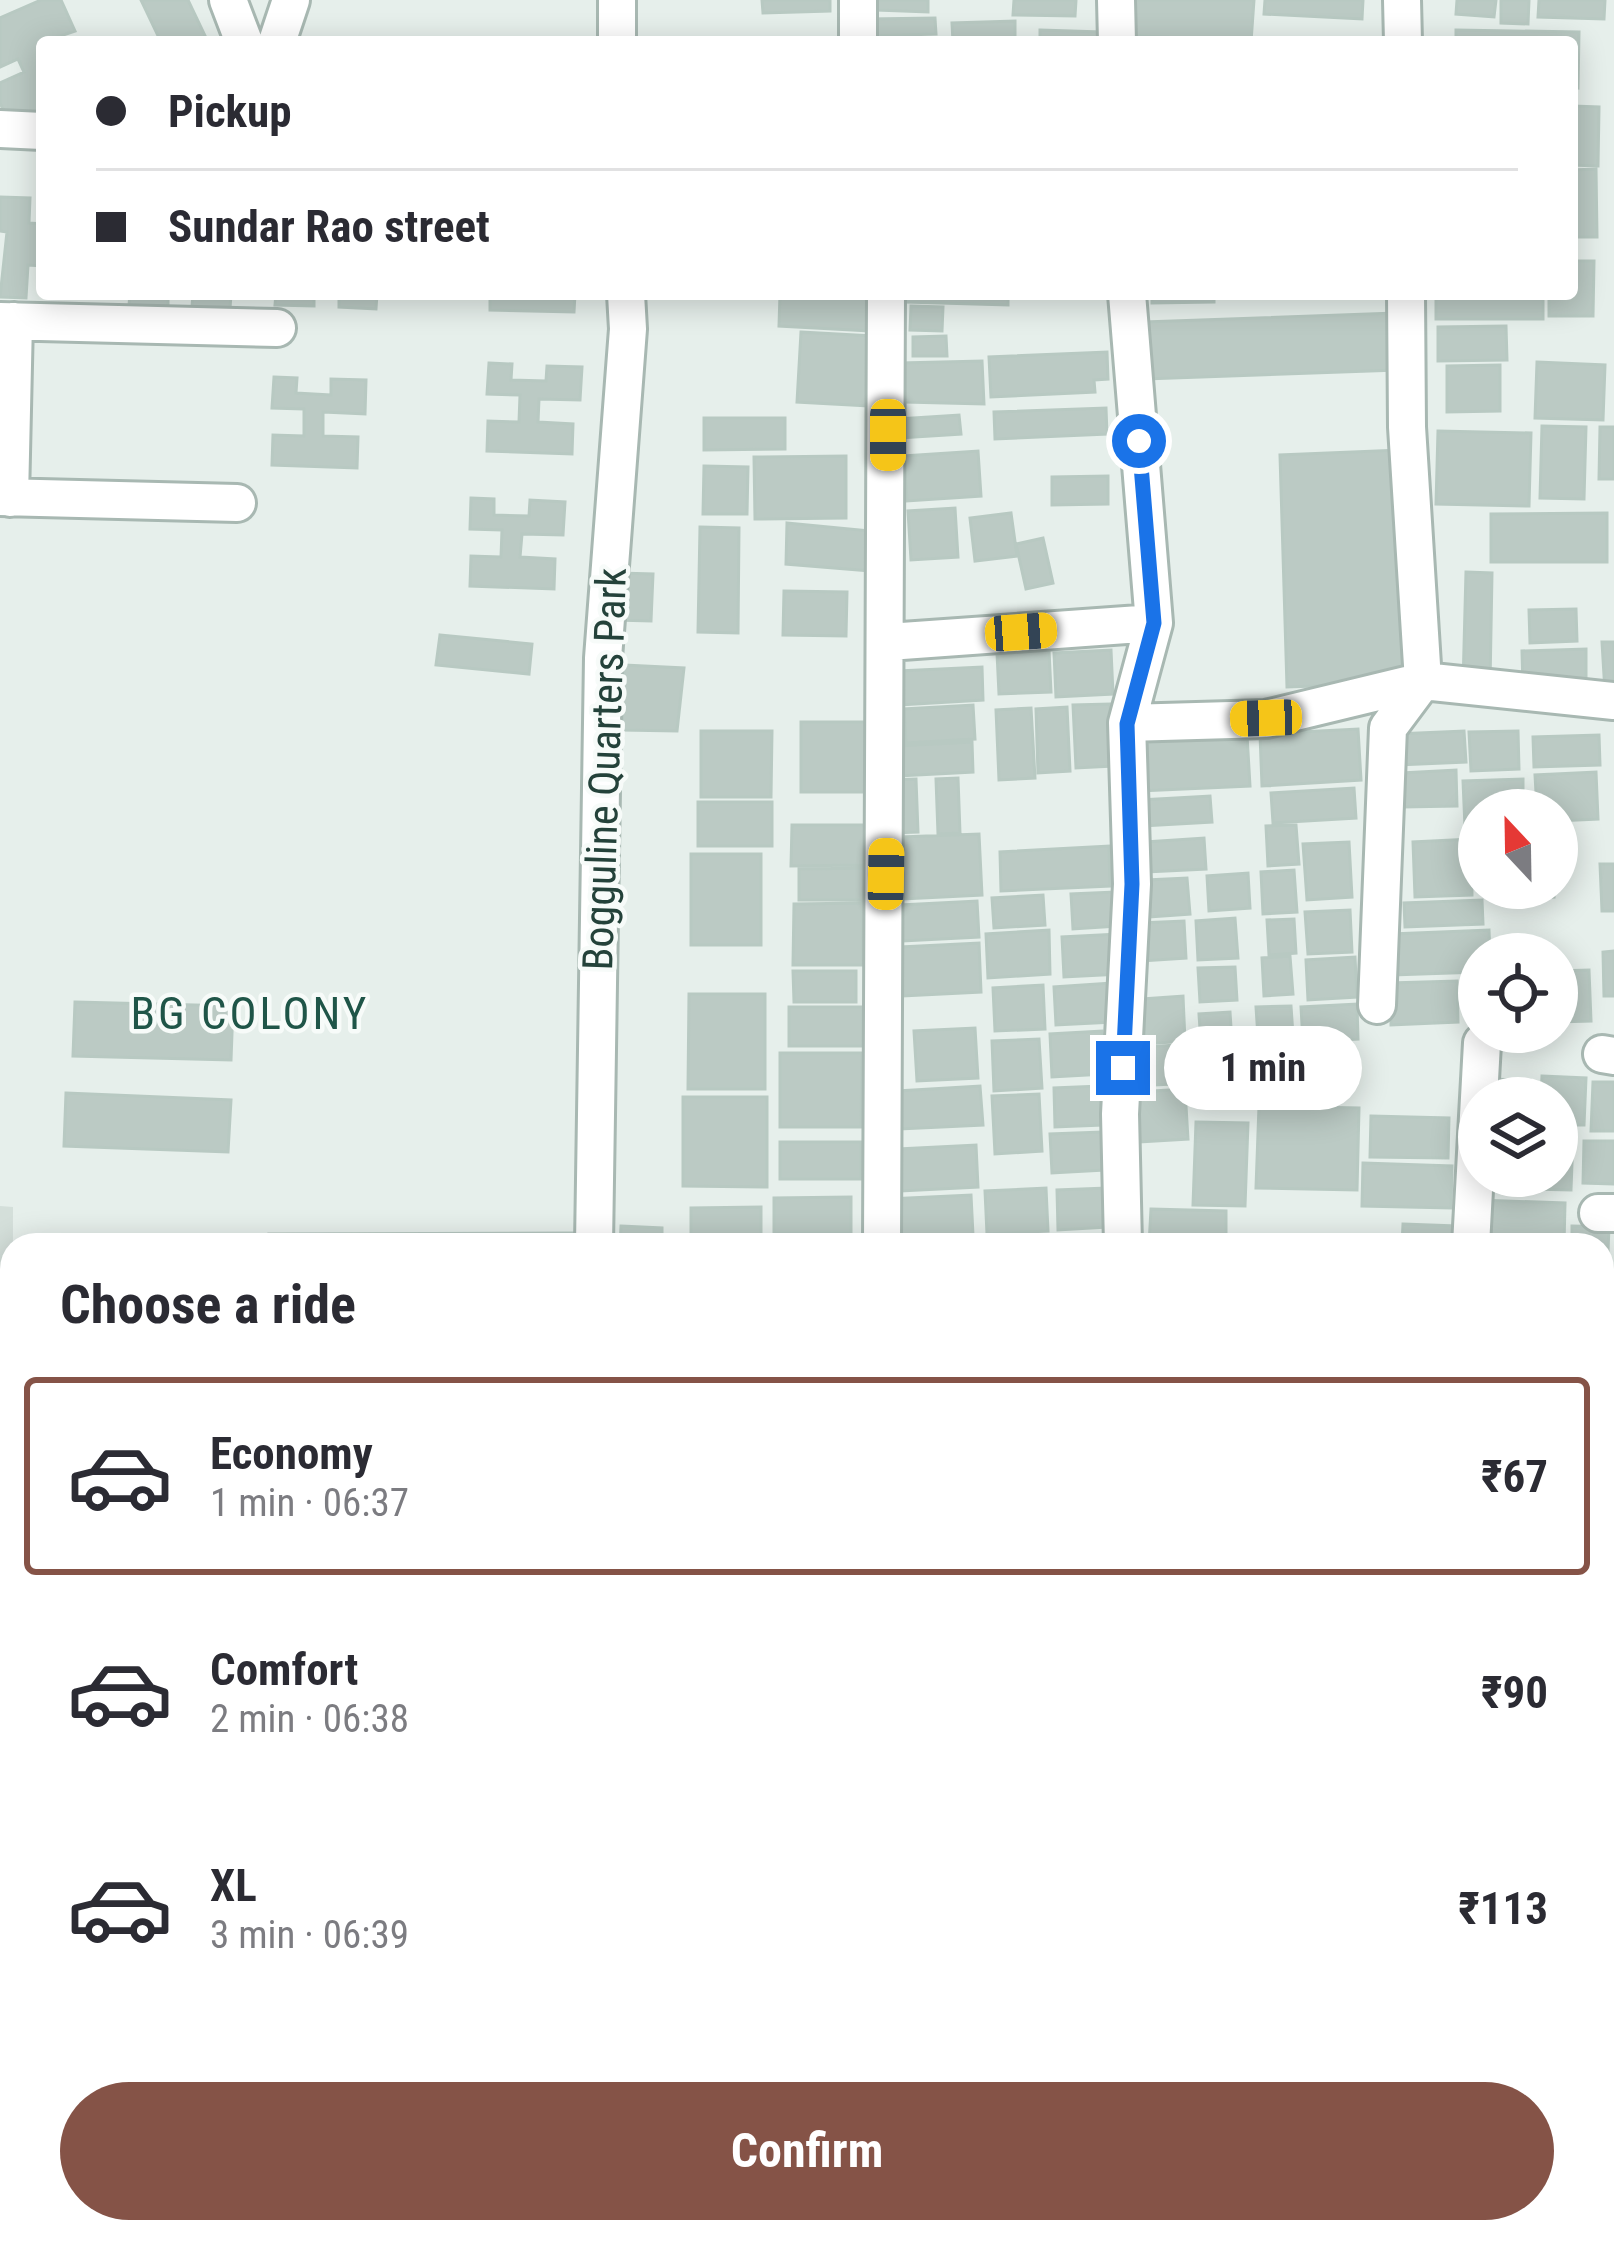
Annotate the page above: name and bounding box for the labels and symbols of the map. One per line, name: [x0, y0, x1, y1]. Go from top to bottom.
car: [870, 399, 906, 471]
route start: [1112, 414, 1166, 468]
street label: Bogguline Quarters Park: [573, 567, 636, 971]
car: [984, 612, 1058, 652]
car: [1229, 699, 1303, 737]
north arrow: [1458, 789, 1578, 909]
car: [867, 838, 905, 910]
district label: BG COLONY: [131, 987, 369, 1040]
callout: 1 min: [1165, 1026, 1363, 1110]
route end: [1096, 1041, 1150, 1095]

